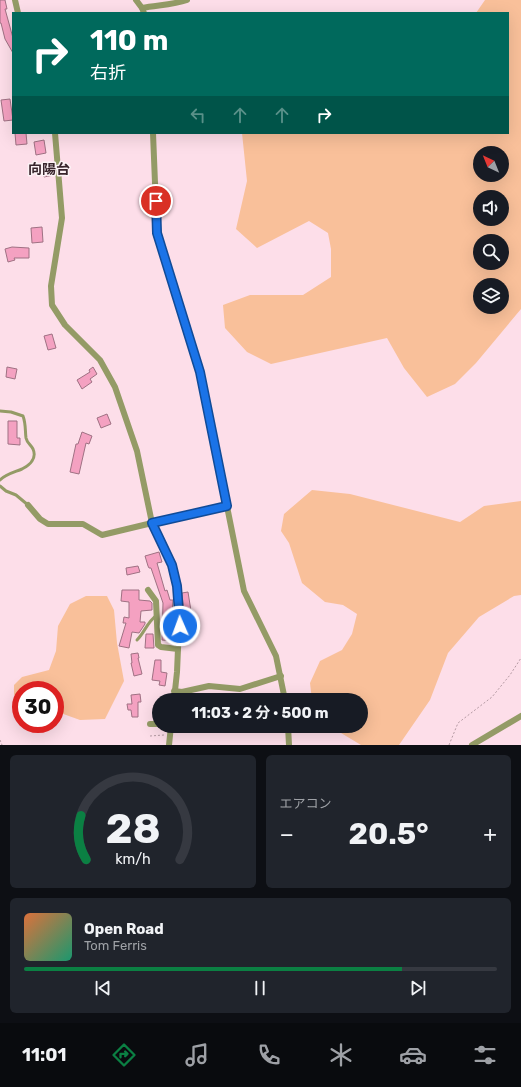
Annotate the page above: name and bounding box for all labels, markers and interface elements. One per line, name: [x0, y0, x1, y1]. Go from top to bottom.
text: 110 m: [90, 24, 168, 57]
icon: right: [24, 28, 76, 80]
text: 右折: [90, 62, 126, 84]
icon: left: [187, 104, 209, 126]
icon: ahead: [229, 104, 251, 126]
icon: ahead: [271, 104, 293, 126]
icon: right: [313, 104, 335, 126]
north arrow: [473, 146, 509, 182]
map controls: [473, 146, 509, 314]
district label: 向陽台: [28, 161, 70, 178]
pin: [139, 184, 173, 218]
icon: arrive: [145, 190, 167, 212]
button: sound: [473, 190, 509, 226]
button: search: [473, 234, 509, 270]
button: layers: [473, 278, 509, 314]
position arrow: [159, 605, 201, 647]
speed limit sign: 30: [12, 681, 64, 733]
text: 11:03 · 2 分 · 500 m: [191, 704, 329, 722]
text: エアコン: [280, 796, 332, 811]
text: 28: [105, 803, 160, 852]
text: 20.5°: [349, 816, 429, 852]
text: −: [280, 821, 294, 848]
text: +: [483, 821, 497, 848]
text: km/h: [115, 850, 151, 867]
text: Open Road: [84, 920, 164, 938]
text: Tom Ferris: [84, 938, 147, 953]
icon: previous: [92, 977, 114, 999]
icon: pause: [249, 977, 271, 999]
icon: next: [407, 977, 429, 999]
icon: directions: [110, 1041, 138, 1069]
icon: music: [183, 1041, 211, 1069]
icon: phone: [255, 1041, 283, 1069]
icon: climate: [327, 1041, 355, 1069]
icon: car: [399, 1041, 427, 1069]
icon: filters: [471, 1041, 499, 1069]
text: 11:01: [22, 1044, 66, 1066]

